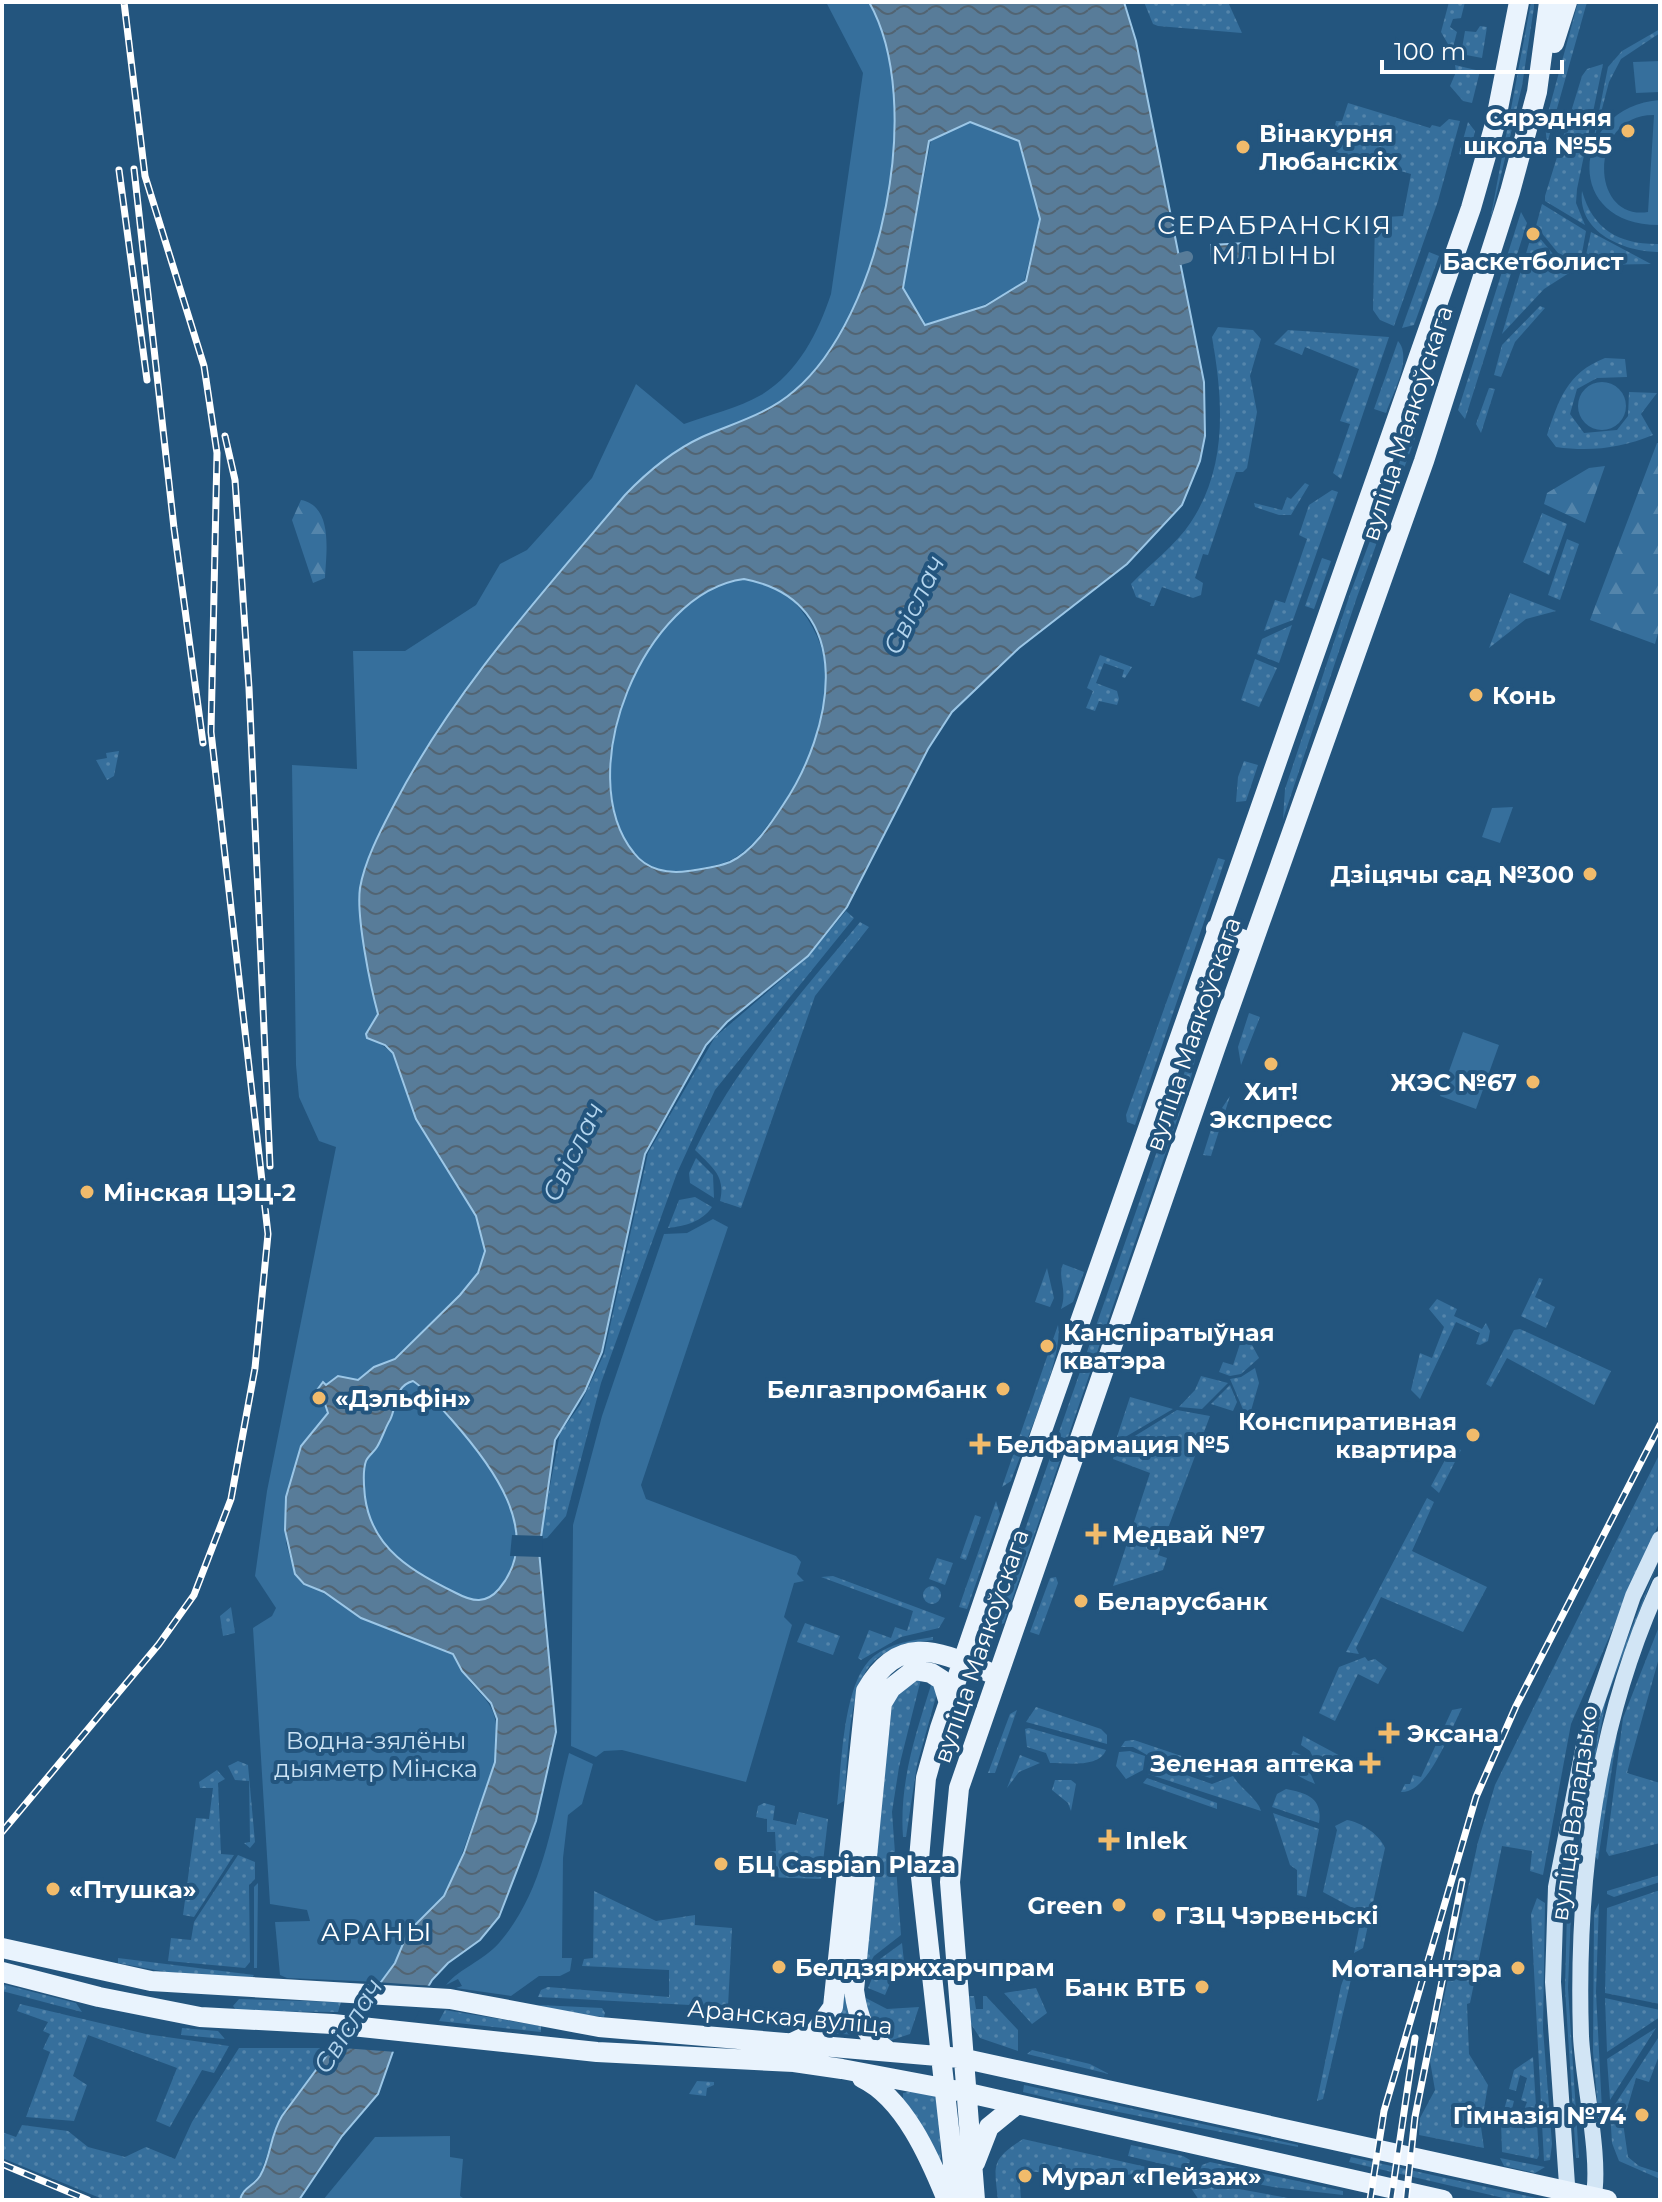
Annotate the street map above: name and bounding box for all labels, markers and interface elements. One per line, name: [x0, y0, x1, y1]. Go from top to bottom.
scale bar: [1382, 24, 1562, 74]
text: 100 m: [1394, 37, 1466, 66]
place label: Сярэдняя школа №55: [1463, 103, 1612, 160]
place label: Вінакурня Любанскіх: [1259, 119, 1399, 176]
marker: Сярэдняя школа №55: [1619, 122, 1637, 140]
marker: Вінакурня Любанскіх: [1234, 138, 1252, 156]
district label: СЕРАБРАНСКІЯ МЛЫНЫ: [1157, 209, 1393, 271]
marker: Баскетболист: [1524, 225, 1542, 243]
place label: Баскетболист: [1443, 247, 1624, 276]
street label: вуліца Маякоўскага: [1355, 302, 1459, 544]
water label: Свіслач: [876, 550, 952, 660]
place label: Конь: [1492, 681, 1556, 710]
marker: Конь: [1467, 686, 1485, 704]
place label: Дзіцячы сад №300: [1330, 860, 1574, 889]
marker: Дзіцячы сад №300: [1581, 865, 1599, 883]
street label: вуліца Маякоўскага: [1139, 913, 1247, 1155]
marker: Хит! Экспресс: [1262, 1055, 1280, 1073]
place label: ЖЭС №67: [1391, 1068, 1517, 1097]
marker: ЖЭС №67: [1524, 1073, 1542, 1091]
place label: Хит! Экспресс: [1209, 1077, 1333, 1134]
water label: Свіслач: [535, 1097, 611, 1207]
place label: Мінская ЦЭЦ-2: [103, 1178, 296, 1207]
marker: Мінская ЦЭЦ-2: [78, 1183, 96, 1201]
place label: Канспіратыўная кватэра: [1063, 1318, 1275, 1375]
marker: Канспіратыўная кватэра: [1038, 1337, 1056, 1355]
place label: Белгазпромбанк: [767, 1375, 988, 1404]
marker: Белгазпромбанк: [994, 1380, 1012, 1398]
place label: «Дэльфін»: [335, 1384, 471, 1413]
marker: «Дэльфін»: [310, 1389, 328, 1407]
place label: Конспиративная квартира: [1238, 1407, 1457, 1464]
marker: Конспиративная квартира: [1464, 1426, 1482, 1444]
place label: Белфармация №5: [996, 1430, 1230, 1459]
marker: Белфармация №5: [971, 1435, 989, 1453]
place label: Медвай №7: [1112, 1520, 1265, 1549]
street label: вуліца Маякоўскага: [927, 1525, 1035, 1767]
marker: Медвай №7: [1087, 1525, 1105, 1543]
place label: Беларусбанк: [1097, 1587, 1268, 1616]
marker: Беларусбанк: [1072, 1592, 1090, 1610]
street label: вуліца Валадзько: [1544, 1703, 1604, 1923]
place label: Эксана: [1407, 1719, 1499, 1748]
marker: Эксана: [1378, 1722, 1400, 1744]
park label: Водна-зялёны дыяметр Мінска: [274, 1726, 478, 1783]
place label: Зеленая аптека: [1149, 1749, 1354, 1778]
marker: Зеленая аптека: [1361, 1754, 1379, 1772]
place label: Inlek: [1125, 1826, 1188, 1855]
marker: Inlek: [1100, 1831, 1118, 1849]
place label: БЦ Caspian Plaza: [737, 1850, 956, 1879]
marker: БЦ Caspian Plaza: [712, 1855, 730, 1873]
place label: «Птушка»: [69, 1875, 196, 1904]
marker: «Птушка»: [44, 1880, 62, 1898]
place label: Green: [1027, 1891, 1103, 1920]
marker: Green: [1110, 1896, 1128, 1914]
place label: ГЗЦ Чэрвеньскі: [1175, 1901, 1379, 1930]
marker: ГЗЦ Чэрвеньскі: [1150, 1906, 1168, 1924]
district label: АРАНЫ: [321, 1916, 433, 1948]
place label: Белдзяржхарчпрам: [795, 1953, 1055, 1982]
place label: Мотапантэра: [1331, 1954, 1502, 1983]
marker: Белдзяржхарчпрам: [770, 1958, 788, 1976]
marker: Мотапантэра: [1509, 1959, 1527, 1977]
water label: Свіслач: [306, 1972, 390, 2080]
place label: Банк ВТБ: [1064, 1973, 1186, 2002]
marker: Банк ВТБ: [1193, 1978, 1211, 1996]
street label: Аранская вуліца: [686, 1994, 894, 2040]
place label: Гімназія №74: [1453, 2101, 1626, 2130]
marker: Гімназія №74: [1633, 2106, 1651, 2124]
place label: Мурал «Пейзаж»: [1041, 2162, 1262, 2191]
marker: Мурал «Пейзаж»: [1016, 2167, 1034, 2185]

